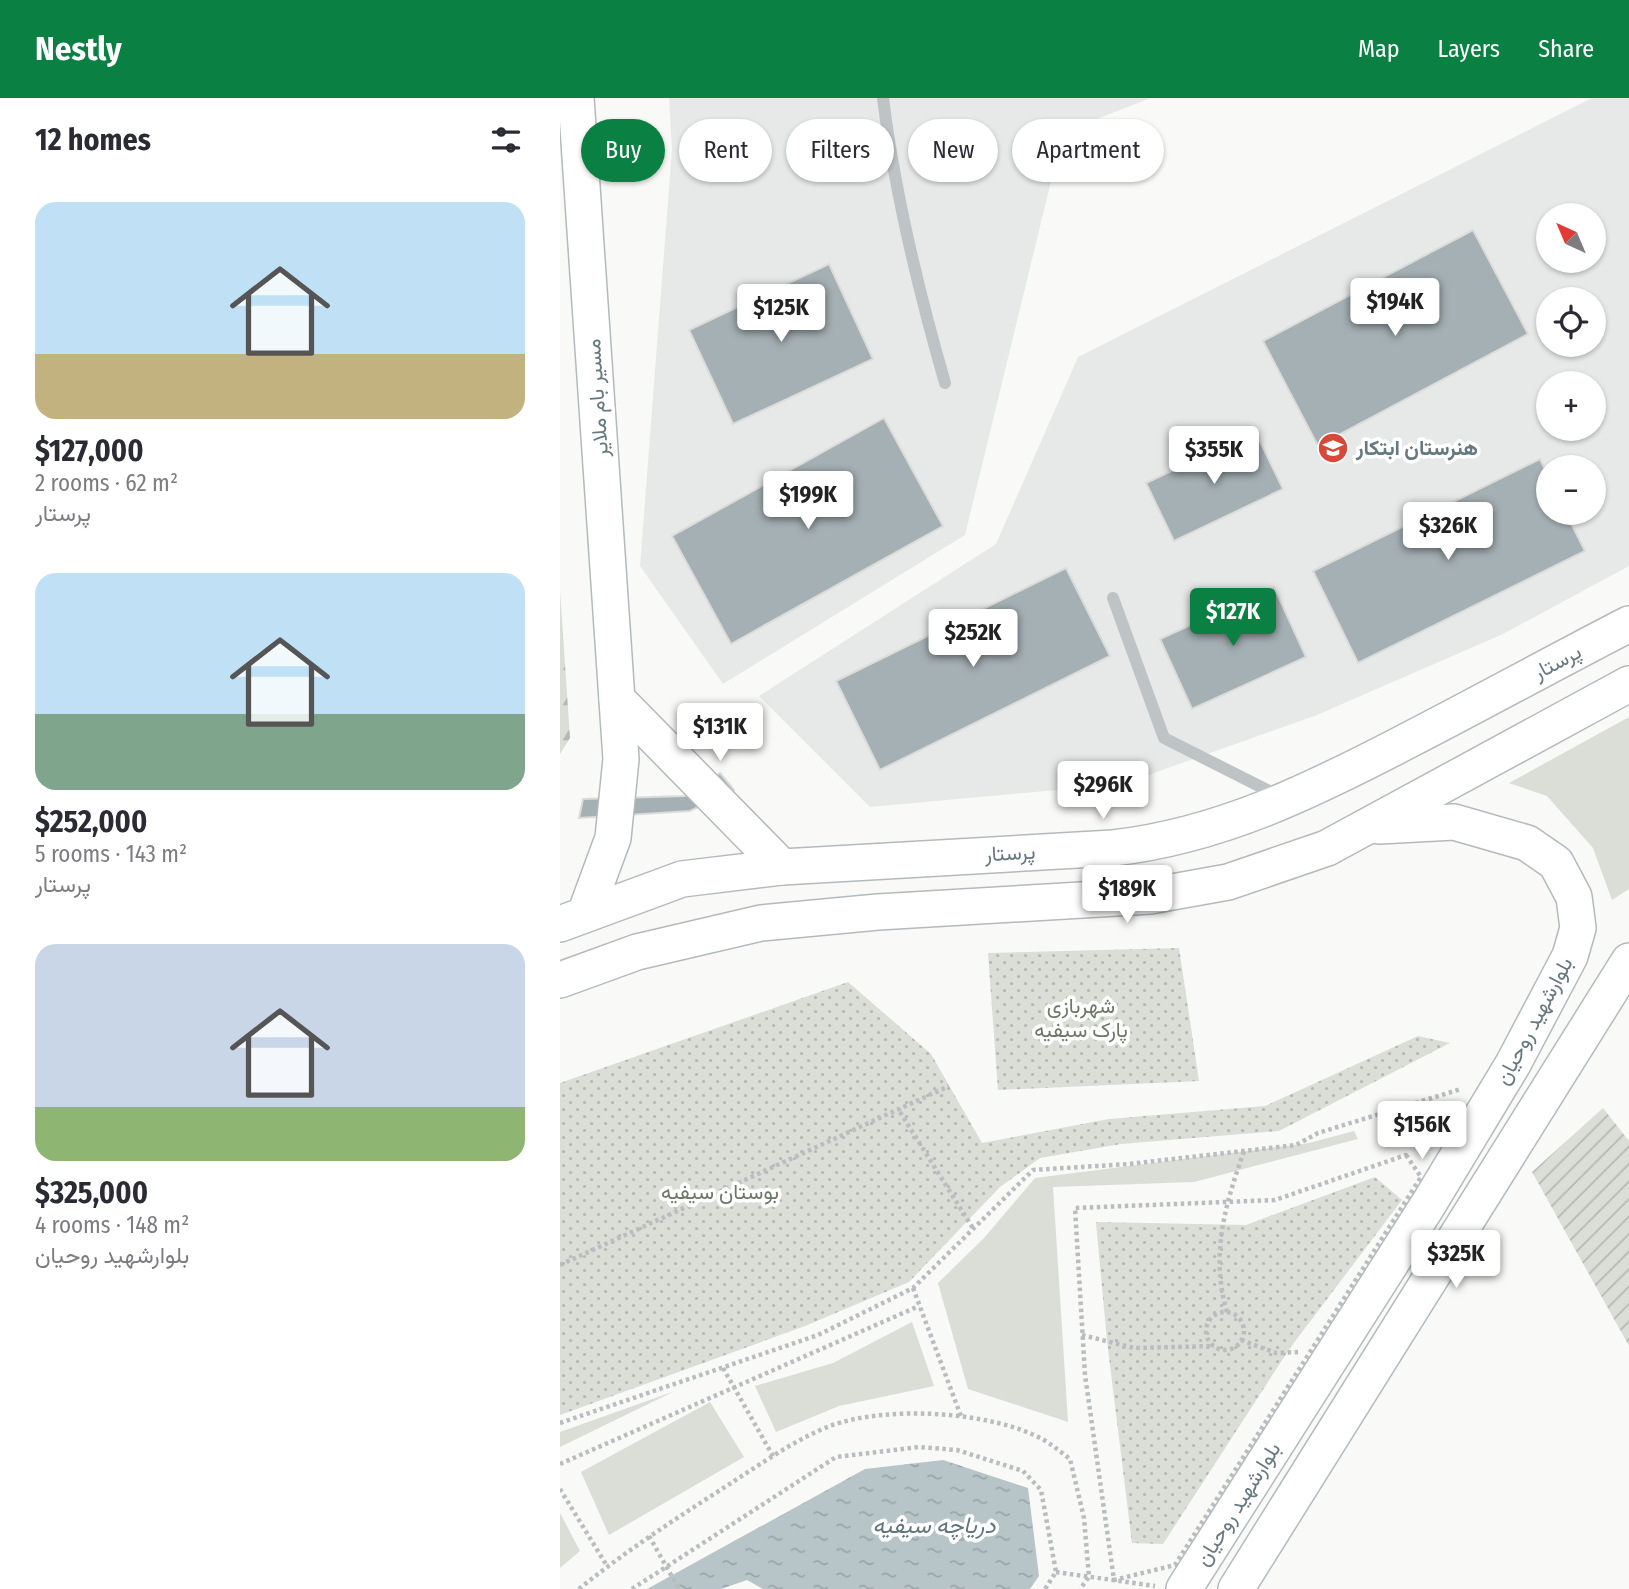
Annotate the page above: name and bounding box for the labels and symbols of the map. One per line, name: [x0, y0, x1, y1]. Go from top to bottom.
north arrow: [1536, 203, 1606, 273]
pin: $194K: [1346, 278, 1444, 338]
pin: $125K: [732, 285, 830, 344]
street label: مسیر بام ملایر: [580, 338, 615, 459]
pin: $355K: [1165, 426, 1263, 486]
school or university icon: هنرستان ابتکار: [1316, 431, 1350, 465]
place label: هنرستان ابتکار: [1355, 435, 1478, 461]
pin: $199K: [759, 472, 857, 531]
pin: $326K: [1399, 503, 1497, 562]
pin: $127K: [1184, 588, 1282, 648]
pin: $252K: [924, 610, 1022, 669]
street label: پرستار: [1527, 639, 1586, 687]
pin: $131K: [671, 704, 769, 763]
pin: $296K: [1054, 762, 1152, 821]
street label: پرستار: [983, 839, 1036, 868]
pin: $189K: [1078, 866, 1176, 925]
street label: بلوارشهید روحیان: [1489, 953, 1579, 1089]
park label: شهربازی پارک سیفیه: [1034, 993, 1128, 1044]
pin: $156K: [1373, 1102, 1471, 1161]
park label: بوستان سیفیه: [661, 1179, 779, 1205]
pin: $325K: [1407, 1230, 1505, 1290]
street label: بلوارشهید روحیان: [1190, 1437, 1286, 1571]
water label: دریاچه سیفیه: [873, 1511, 996, 1541]

